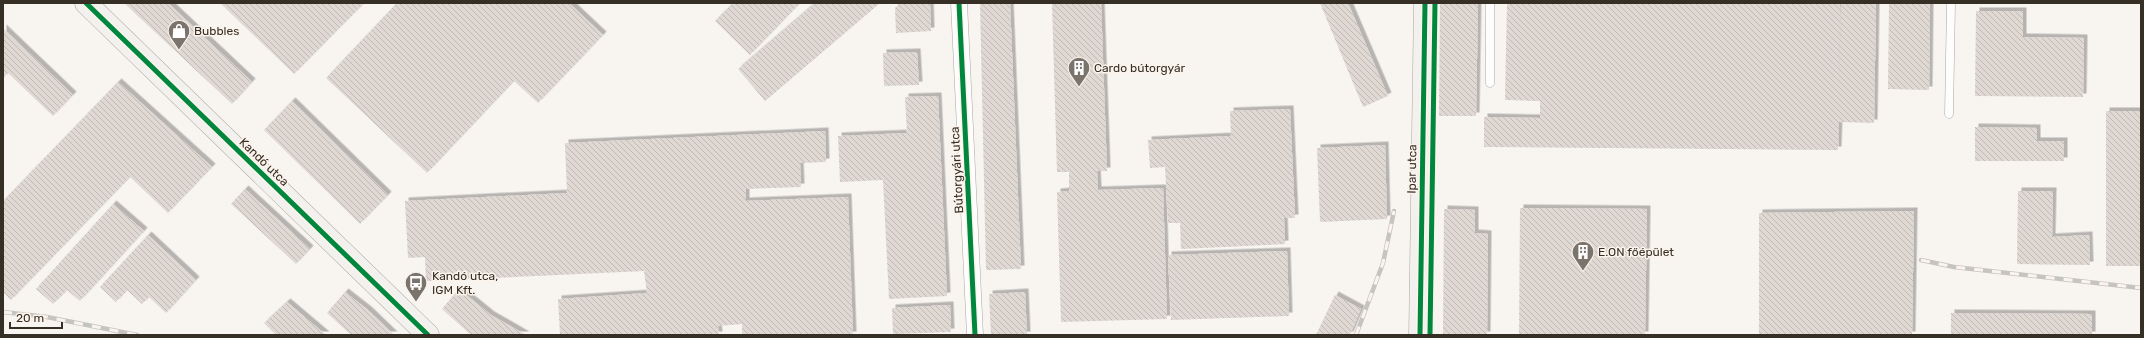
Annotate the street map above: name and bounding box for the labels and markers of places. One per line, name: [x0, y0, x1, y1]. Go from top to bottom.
shop icon: Bubbles: [166, 18, 192, 51]
place label: Bubbles: [194, 24, 239, 38]
building icon: Cardo bútorgyár: [1066, 55, 1092, 88]
place label: Cardo bútorgyár: [1094, 61, 1186, 75]
building icon: E.ON főépület: [1570, 239, 1596, 272]
place label: E.ON főépület: [1598, 245, 1674, 259]
place label: Kandó utca, IGM Kft.: [432, 269, 498, 297]
bus stop icon: Kandó utca, IGM Kft.: [403, 270, 429, 303]

